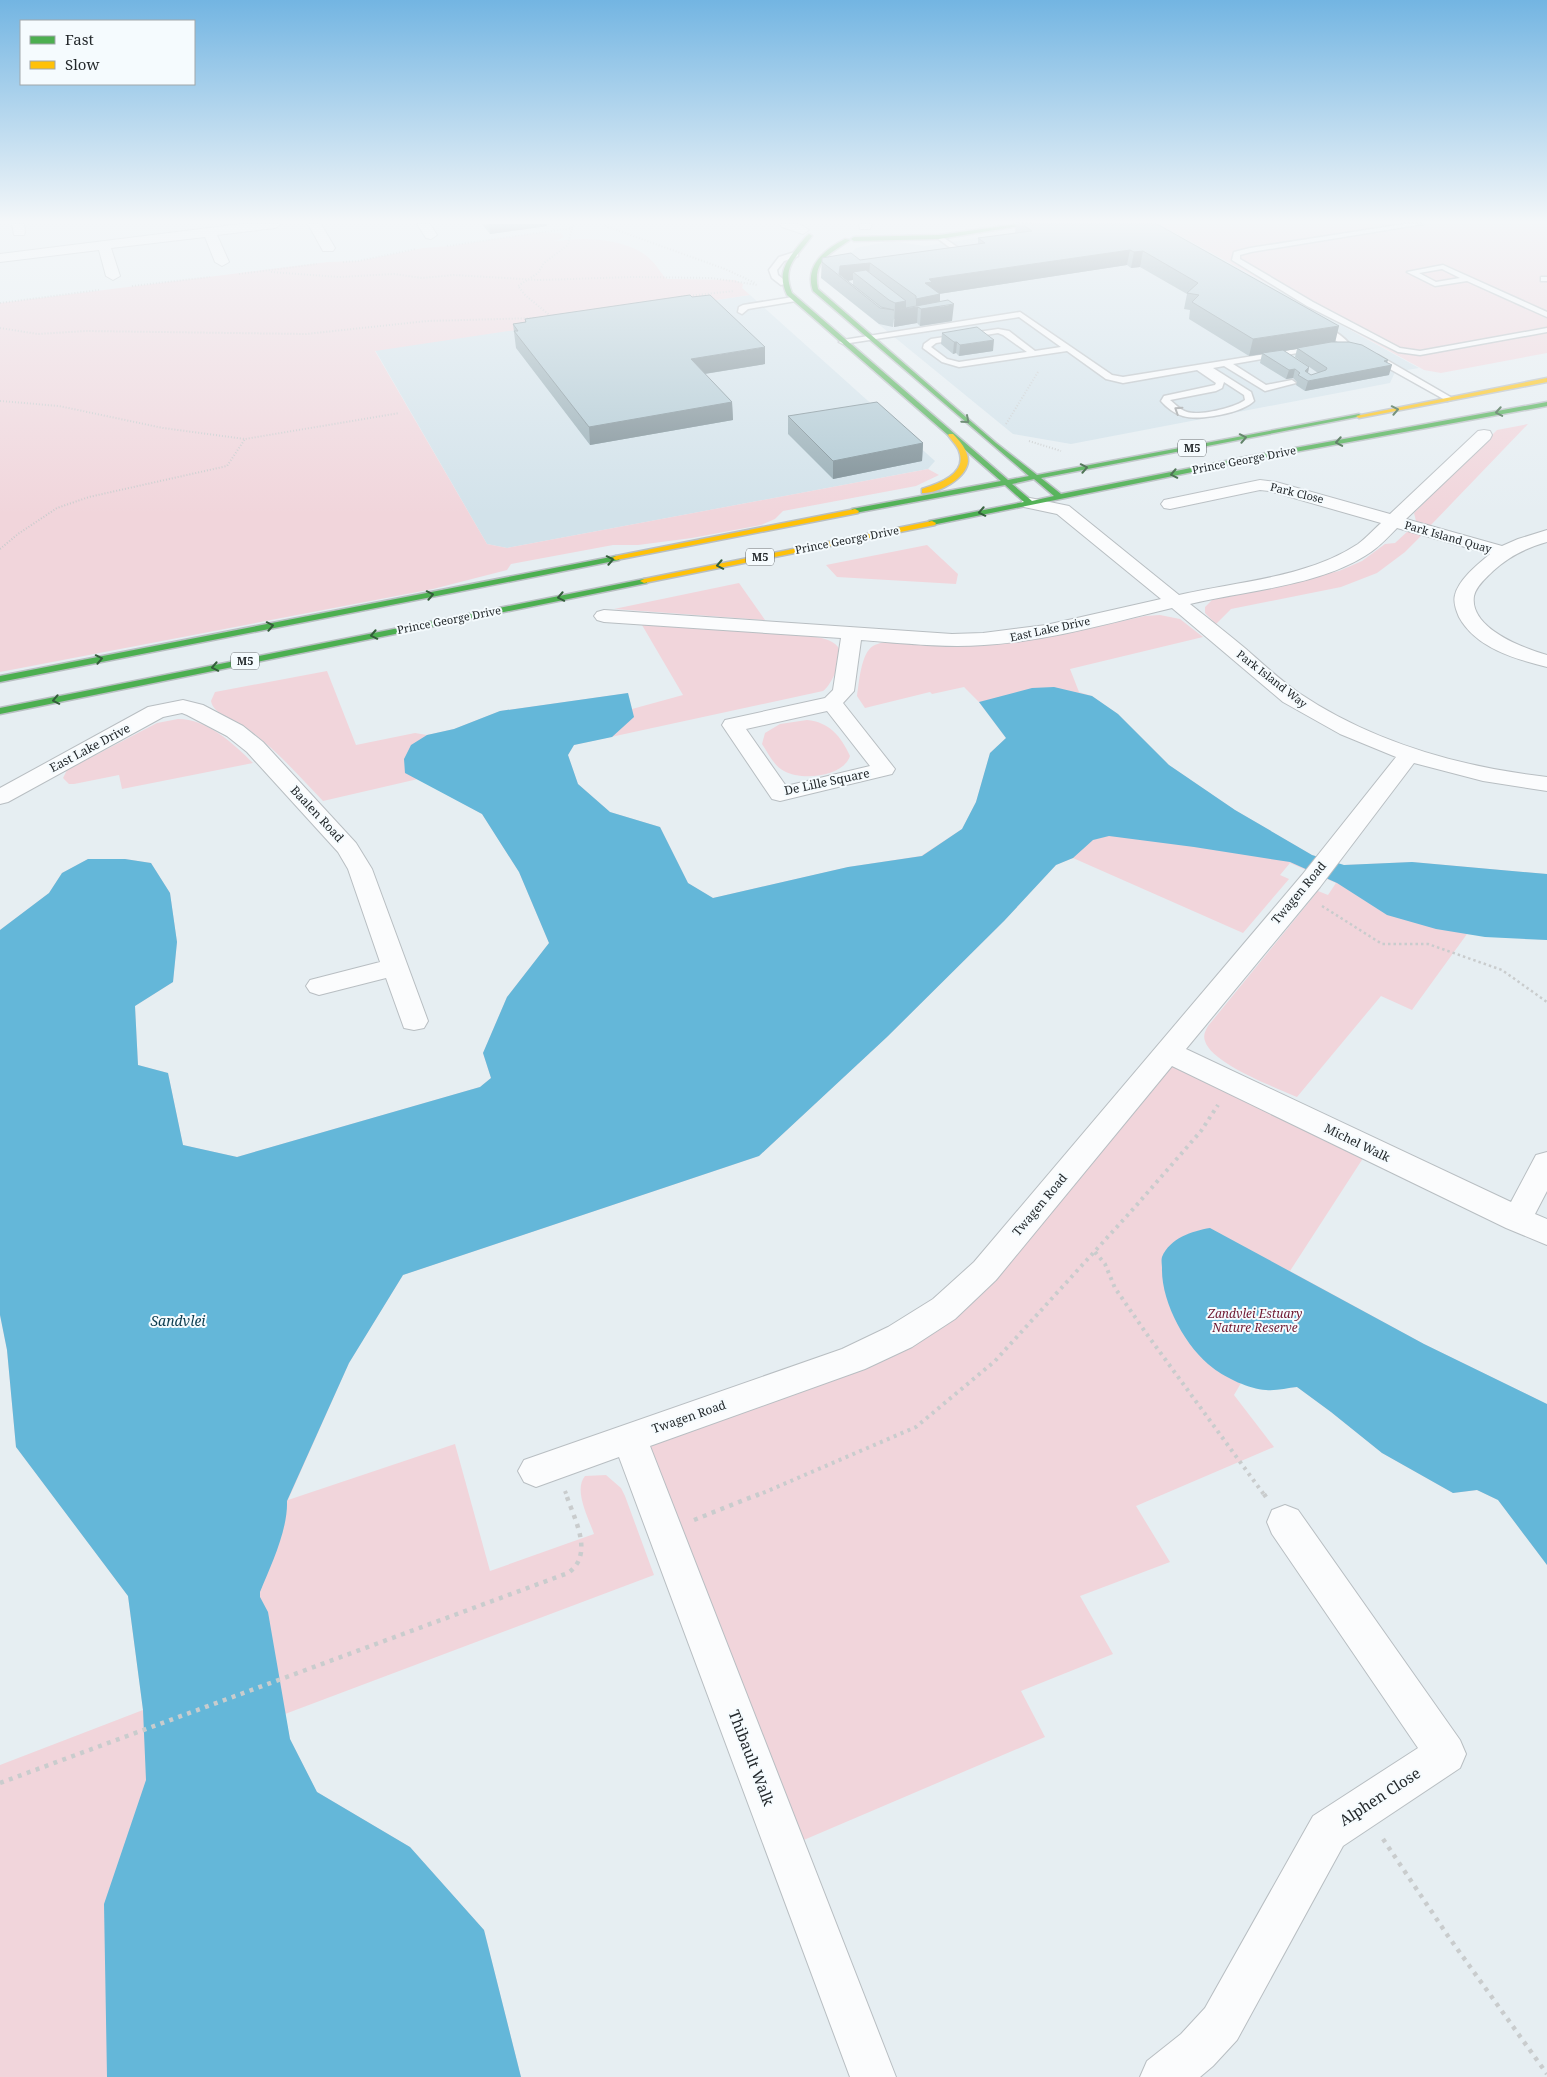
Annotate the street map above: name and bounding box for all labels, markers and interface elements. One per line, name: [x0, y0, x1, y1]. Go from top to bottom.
legend: [20, 20, 195, 85]
text: Fast: [65, 29, 94, 49]
text: Slow: [65, 54, 99, 74]
one-way arrow: [1391, 405, 1400, 415]
one-way arrow: [1174, 407, 1183, 416]
one-way arrow: [1495, 407, 1503, 417]
one-way arrow: [960, 414, 969, 422]
one-way arrow: [1239, 434, 1248, 444]
one-way arrow: [1335, 436, 1344, 447]
road number: M5: [1178, 439, 1206, 456]
street label: Prince George Drive: [1191, 442, 1297, 477]
one-way arrow: [1079, 464, 1088, 474]
one-way arrow: [1170, 468, 1178, 478]
street label: Park Close: [1269, 479, 1326, 506]
one-way arrow: [978, 507, 987, 517]
street label: Park Island Quay: [1403, 517, 1494, 556]
street label: Prince George Drive: [794, 522, 900, 557]
road number: M5: [746, 548, 774, 566]
one-way arrow: [606, 555, 614, 566]
one-way arrow: [715, 559, 724, 570]
one-way arrow: [425, 591, 434, 601]
one-way arrow: [556, 592, 565, 602]
street label: Prince George Drive: [396, 602, 502, 637]
street label: East Lake Drive: [1008, 613, 1092, 644]
one-way arrow: [266, 622, 274, 632]
one-way arrow: [370, 629, 379, 640]
street label: Park Island Way: [1234, 646, 1311, 711]
road number: M5: [231, 652, 259, 669]
one-way arrow: [95, 655, 104, 665]
one-way arrow: [210, 662, 219, 672]
one-way arrow: [51, 694, 60, 704]
street label: East Lake Drive: [46, 719, 133, 776]
street label: De Lille Square: [783, 764, 871, 799]
street label: Baalen Road: [287, 782, 348, 846]
street label: Twagen Road: [1267, 857, 1330, 928]
street label: Michel Walk: [1322, 1119, 1394, 1166]
street label: Twagen Road: [1008, 1169, 1071, 1240]
park label: Zandvlei Estuary Nature Reserve: [1207, 1305, 1302, 1336]
water label: Sandvlei: [150, 1311, 206, 1330]
street label: Twagen Road: [650, 1396, 729, 1437]
street label: Thibault Walk: [724, 1707, 779, 1809]
street label: Alphen Close: [1335, 1762, 1424, 1830]

